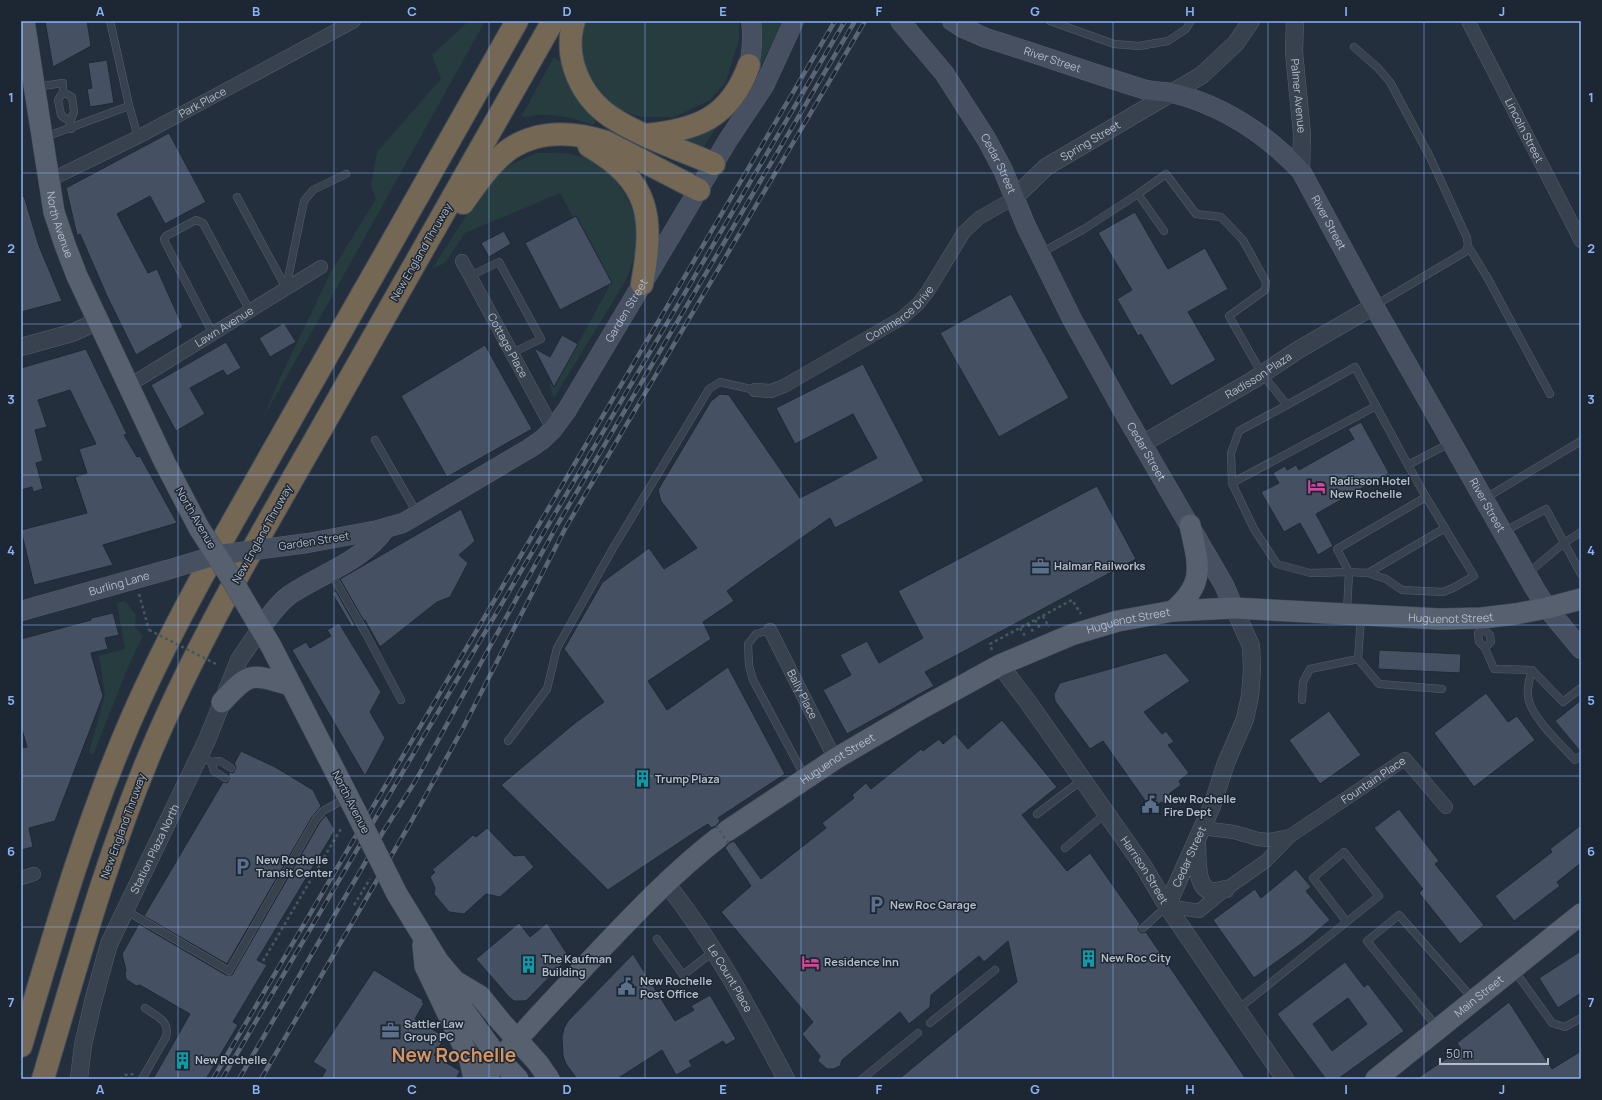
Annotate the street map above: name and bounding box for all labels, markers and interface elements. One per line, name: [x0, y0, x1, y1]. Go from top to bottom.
text: A: [96, 2, 105, 20]
text: B: [252, 2, 260, 20]
text: C: [407, 2, 417, 20]
text: D: [562, 2, 572, 20]
text: E: [719, 2, 727, 20]
text: F: [876, 2, 883, 20]
text: G: [1030, 2, 1040, 20]
text: H: [1185, 2, 1195, 20]
text: I: [1344, 2, 1348, 20]
text: J: [1499, 2, 1505, 20]
street label: River Street: [1022, 43, 1083, 76]
street label: Palmer Avenue: [1288, 58, 1310, 134]
street label: Park Place: [176, 83, 229, 121]
text: 1: [8, 88, 14, 106]
text: 1: [1588, 88, 1594, 106]
street label: Lincoln Street: [1502, 95, 1547, 165]
street label: Spring Street: [1057, 117, 1123, 164]
street label: Cedar Street: [978, 130, 1020, 196]
street label: North Avenue: [44, 190, 77, 260]
street label: River Street: [1308, 192, 1350, 252]
street label: New England Thruway: [386, 200, 455, 304]
text: 2: [7, 239, 15, 257]
text: 2: [1587, 239, 1595, 257]
street label: Garden Street: [601, 276, 651, 345]
street label: Commerce Drive: [863, 282, 937, 345]
street label: Lawn Avenue: [192, 302, 257, 350]
street label: Cottage Place: [485, 310, 532, 381]
street label: Radisson Plaza: [1222, 348, 1294, 402]
text: 3: [7, 390, 15, 408]
text: 3: [1587, 390, 1595, 408]
street label: Cedar Street: [1124, 419, 1170, 483]
place label: Radisson Hotel New Rochelle: [1330, 473, 1410, 501]
street label: River Street: [1466, 475, 1509, 535]
hotel icon: Radisson Hotel New Rochelle: [1307, 477, 1327, 497]
street label: New England Thruway: [228, 481, 295, 586]
street label: North Avenue: [173, 484, 220, 552]
street label: Garden Street: [277, 528, 350, 554]
text: 4: [7, 541, 15, 559]
text: 4: [1587, 541, 1595, 559]
office icon: Halmar Railworks: [1031, 556, 1051, 576]
place label: Halmar Railworks: [1054, 558, 1146, 573]
street label: Burling Lane: [87, 567, 152, 599]
street label: Huguenot Street: [1085, 604, 1171, 637]
street label: Huguenot Street: [1408, 609, 1494, 626]
street label: Bally Place: [784, 667, 822, 722]
text: 5: [7, 691, 15, 709]
text: 5: [1587, 691, 1595, 709]
street label: Huguenot Street: [797, 729, 877, 787]
street label: Fountain Place: [1338, 752, 1409, 807]
street label: North Avenue: [329, 768, 374, 836]
building icon: Trump Plaza: [632, 769, 652, 789]
street label: New England Thruway: [97, 771, 149, 880]
place label: Trump Plaza: [655, 771, 720, 786]
place label: New Rochelle Fire Dept: [1164, 791, 1236, 819]
public building icon: New Rochelle Fire Dept: [1141, 795, 1161, 815]
street label: Station Plaza North: [126, 801, 182, 896]
street label: Cedar Street: [1168, 824, 1209, 889]
street label: Harrison Street: [1118, 833, 1172, 906]
text: 6: [7, 842, 15, 860]
text: 6: [1587, 842, 1595, 860]
place label: New Rochelle Transit Center: [256, 852, 333, 880]
parking icon: New Rochelle Transit Center: [233, 856, 253, 876]
parking icon: New Roc Garage: [867, 895, 887, 915]
place label: New Roc Garage: [890, 897, 977, 912]
street label: Le Count Place: [705, 941, 757, 1015]
building icon: New Roc City: [1078, 948, 1098, 968]
place label: New Roc City: [1101, 950, 1172, 965]
place label: The Kaufman Building: [542, 951, 612, 979]
hotel icon: Residence Inn: [801, 952, 821, 972]
place label: Residence Inn: [824, 954, 899, 969]
building icon: The Kaufman Building: [519, 955, 539, 975]
street label: Main Street: [1451, 971, 1506, 1020]
place label: New Rochelle Post Office: [640, 973, 712, 1001]
public building icon: New Rochelle Post Office: [617, 977, 637, 997]
text: 7: [8, 993, 15, 1011]
text: 7: [1588, 993, 1595, 1011]
place label: Sattler Law Group PC: [404, 1016, 464, 1044]
office icon: Sattler Law Group PC: [381, 1020, 401, 1040]
scale bar: [1440, 1040, 1548, 1066]
district label: New Rochelle: [392, 1042, 516, 1068]
text: 50 m: [1446, 1045, 1473, 1062]
building icon: New Rochelle: [172, 1050, 192, 1070]
place label: New Rochelle: [195, 1052, 267, 1067]
text: A: [96, 1080, 105, 1098]
text: B: [252, 1080, 260, 1098]
text: C: [407, 1080, 417, 1098]
text: D: [562, 1080, 572, 1098]
text: E: [719, 1080, 727, 1098]
text: F: [876, 1080, 883, 1098]
text: G: [1030, 1080, 1040, 1098]
text: H: [1185, 1080, 1195, 1098]
text: I: [1344, 1080, 1348, 1098]
text: J: [1499, 1080, 1505, 1098]

